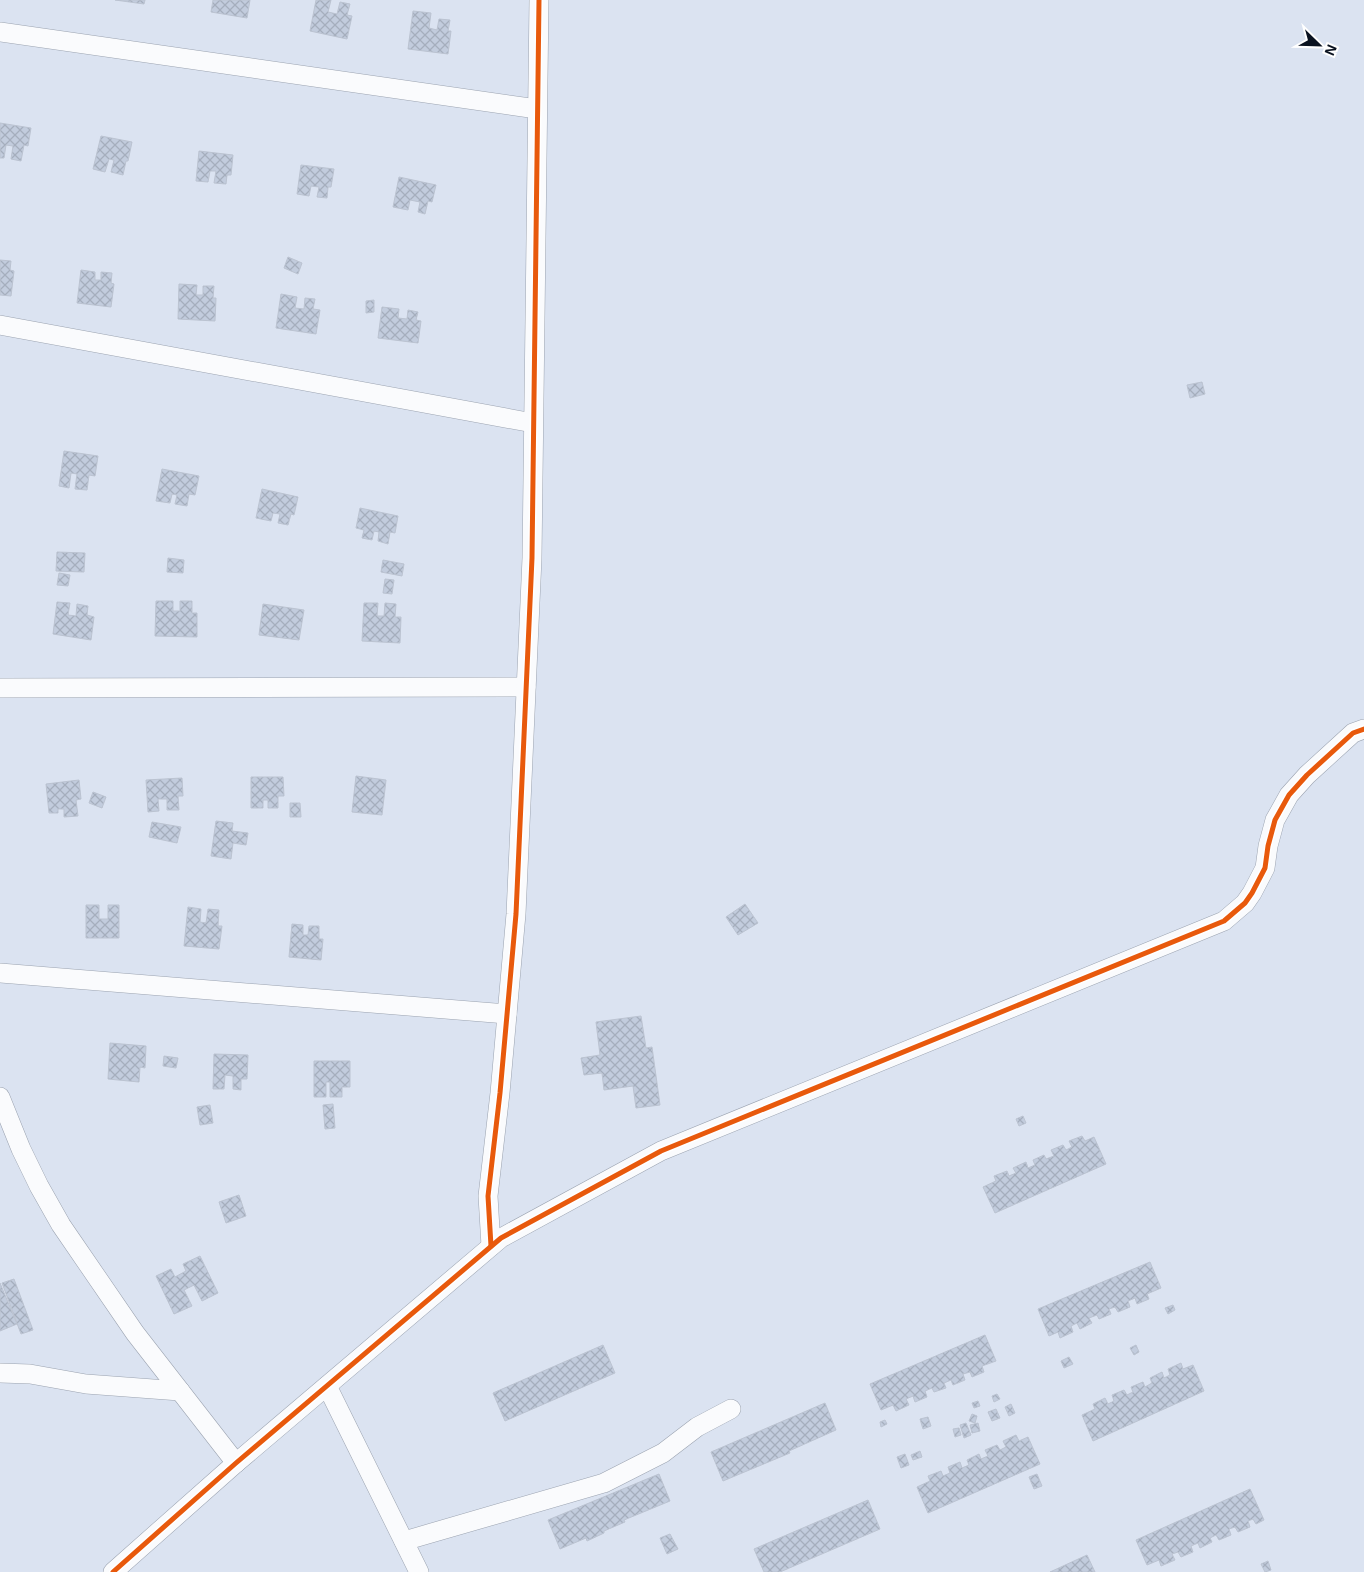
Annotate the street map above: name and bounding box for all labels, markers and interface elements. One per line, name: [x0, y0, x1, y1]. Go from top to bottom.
north arrow: [1294, 20, 1344, 70]
text: N: [1322, 42, 1340, 58]

